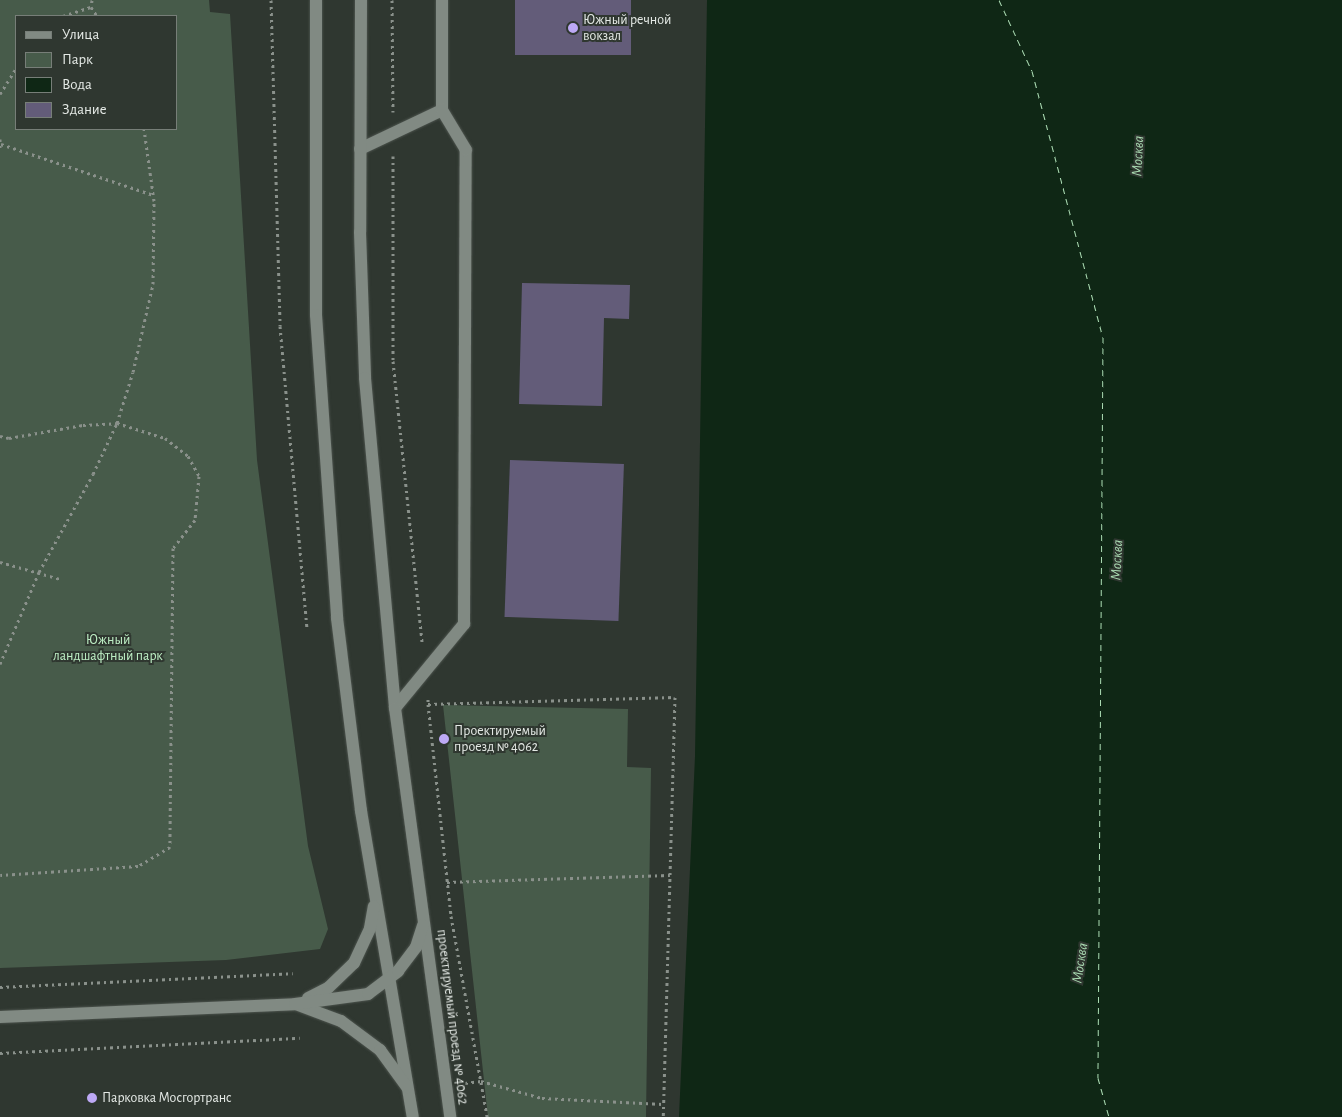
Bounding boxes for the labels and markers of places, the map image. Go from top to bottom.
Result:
place label: Южный речной вокзал [583,12,671,44]
marker: Южный речной вокзал [567,22,579,34]
place label: Проектируемый проезд № 4062 [454,723,546,756]
marker: Проектируемый проезд № 4062 [438,733,450,745]
place label: Парковка Мосгортранс [102,1090,232,1106]
marker: Парковка Мосгортранс [86,1092,98,1104]

